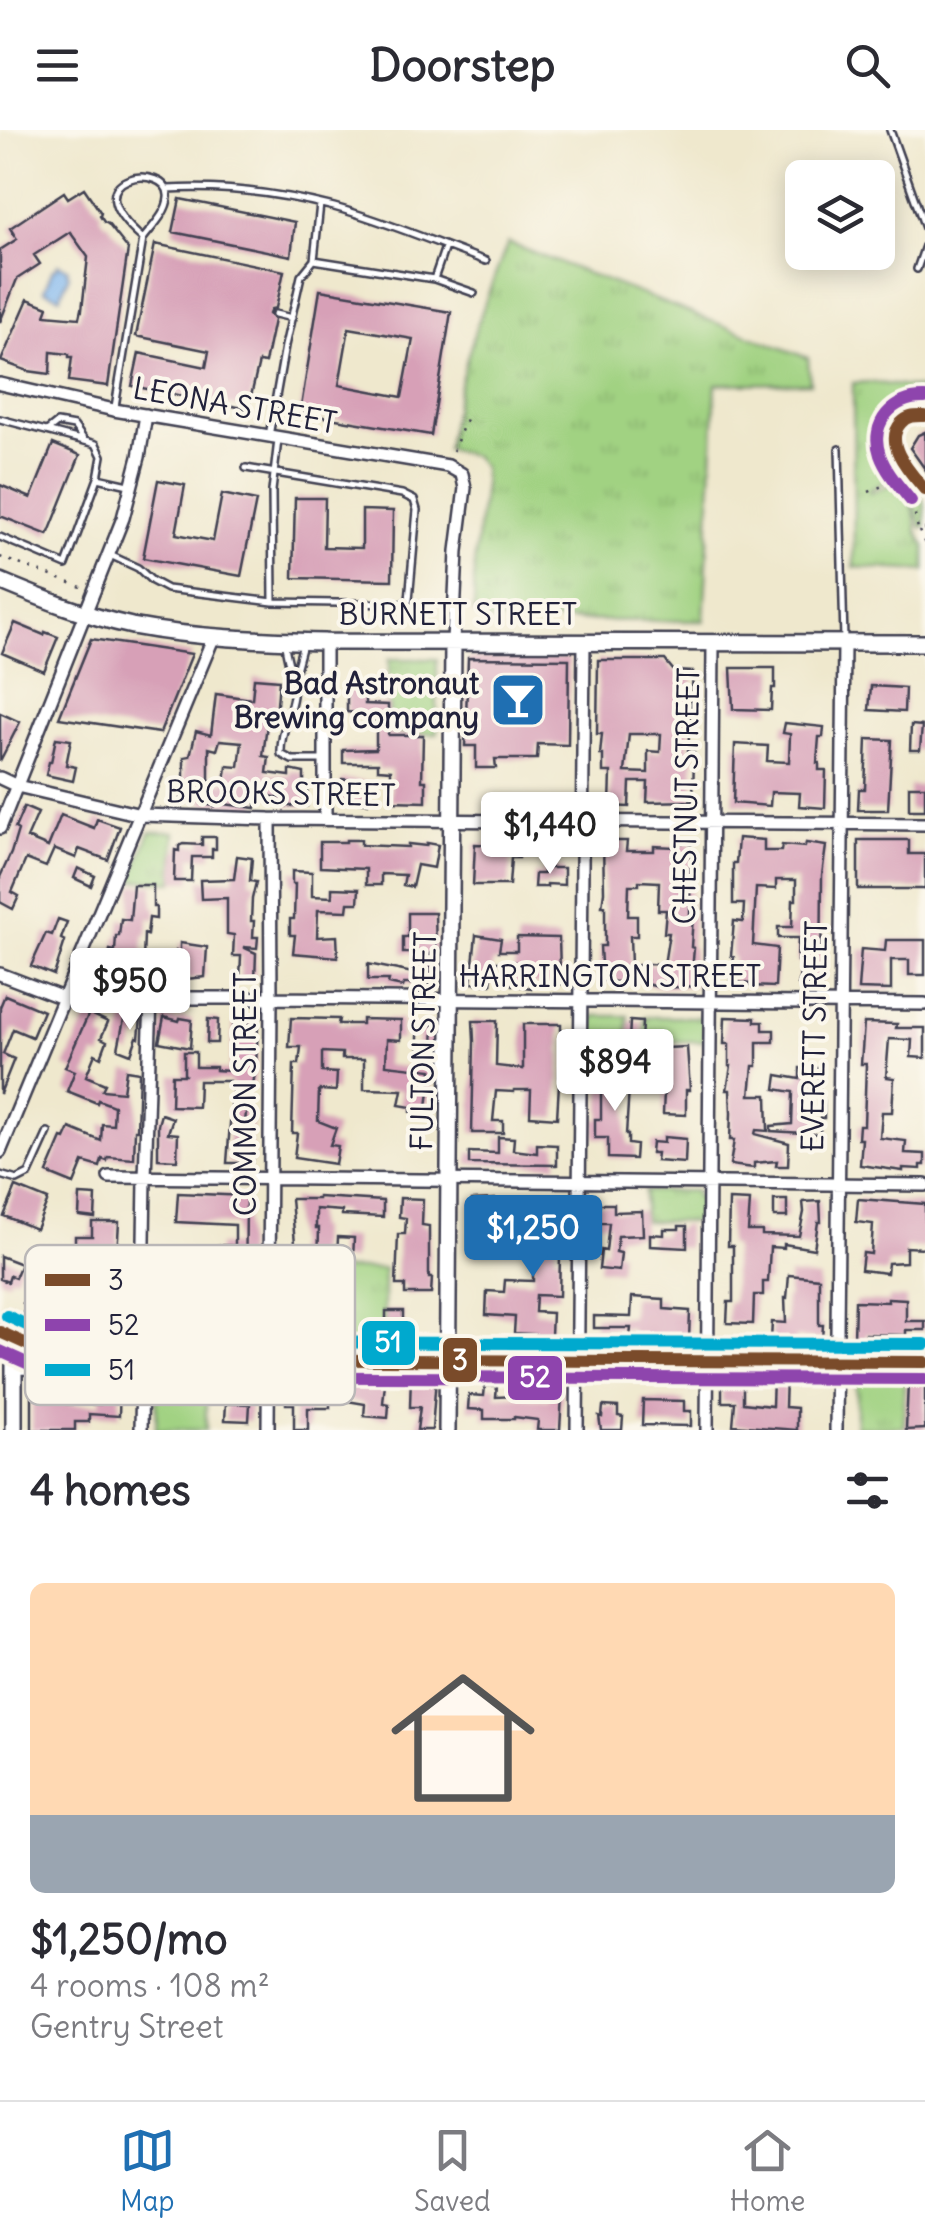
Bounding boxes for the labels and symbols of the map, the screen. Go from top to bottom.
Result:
street label: LEONA STREET [130,368,340,442]
street label: BURNETT STREET [339,595,577,633]
place label: Bad Astronaut Brewing company [234,664,479,736]
street label: CHESTNUT STREET [665,667,707,925]
bar icon: Bad Astronaut Brewing company [488,670,548,730]
street label: BROOKS STREET [166,772,396,814]
pin: $1,440 [469,792,631,877]
street label: EVERETT STREET [793,920,835,1152]
street label: FULTON STREET [402,931,444,1151]
pin: $950 [71,948,189,1033]
street label: HARRINGTON STREET [459,957,761,995]
street label: COMMON STREET [226,972,264,1216]
pin: $894 [556,1029,674,1114]
pin: $1,250 [452,1195,614,1280]
legend [25,1245,355,1405]
text: 3 [108,1262,124,1298]
text: 52 [108,1307,139,1343]
line badge: 51 [360,1319,417,1367]
text: 51 [374,1324,402,1360]
line badge: 3 [441,1336,479,1384]
text: 3 [452,1342,468,1378]
text: 51 [108,1352,135,1388]
line badge: 52 [506,1354,564,1402]
text: 52 [519,1359,551,1395]

